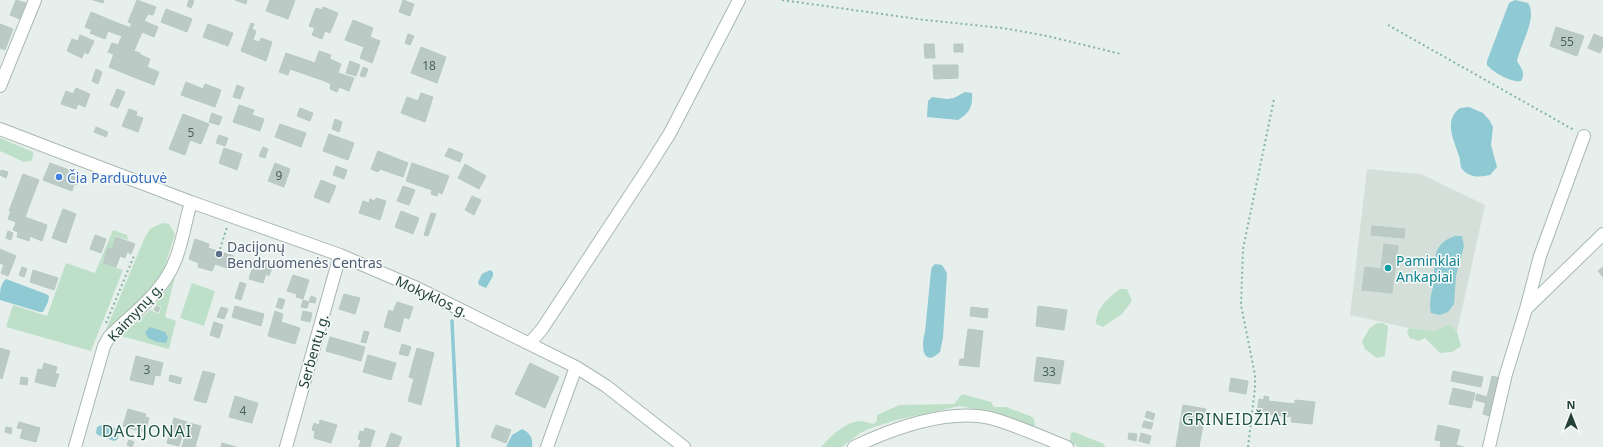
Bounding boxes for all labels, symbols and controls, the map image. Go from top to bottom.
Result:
house number: 55 [1560,33,1574,50]
house number: 18 [422,57,436,74]
house number: 5 [188,124,195,141]
house number: 9 [276,167,283,184]
place label: Čia Parduotuvė [67,168,167,187]
marker: Čia Parduotuvė [54,172,64,182]
place label: Dacijonų Bendruomenės Centras [227,237,383,272]
marker: Dacijonų Bendruomenės Centras [214,249,224,259]
place label: Paminklai Ankapiai [1396,251,1460,286]
marker: Paminklai Ankapiai [1383,263,1393,273]
street label: Mokyklos g. [393,271,471,321]
street label: Kaimynų g. [103,279,167,345]
street label: Serbentų g. [293,312,333,390]
house number: 3 [144,361,151,378]
house number: 33 [1042,363,1056,380]
north arrow [1551,395,1591,435]
text: N [1567,397,1575,412]
house number: 4 [240,402,247,419]
district label: GRINEIDŽIAI [1182,408,1288,430]
district label: DACIJONAI [102,420,192,442]

